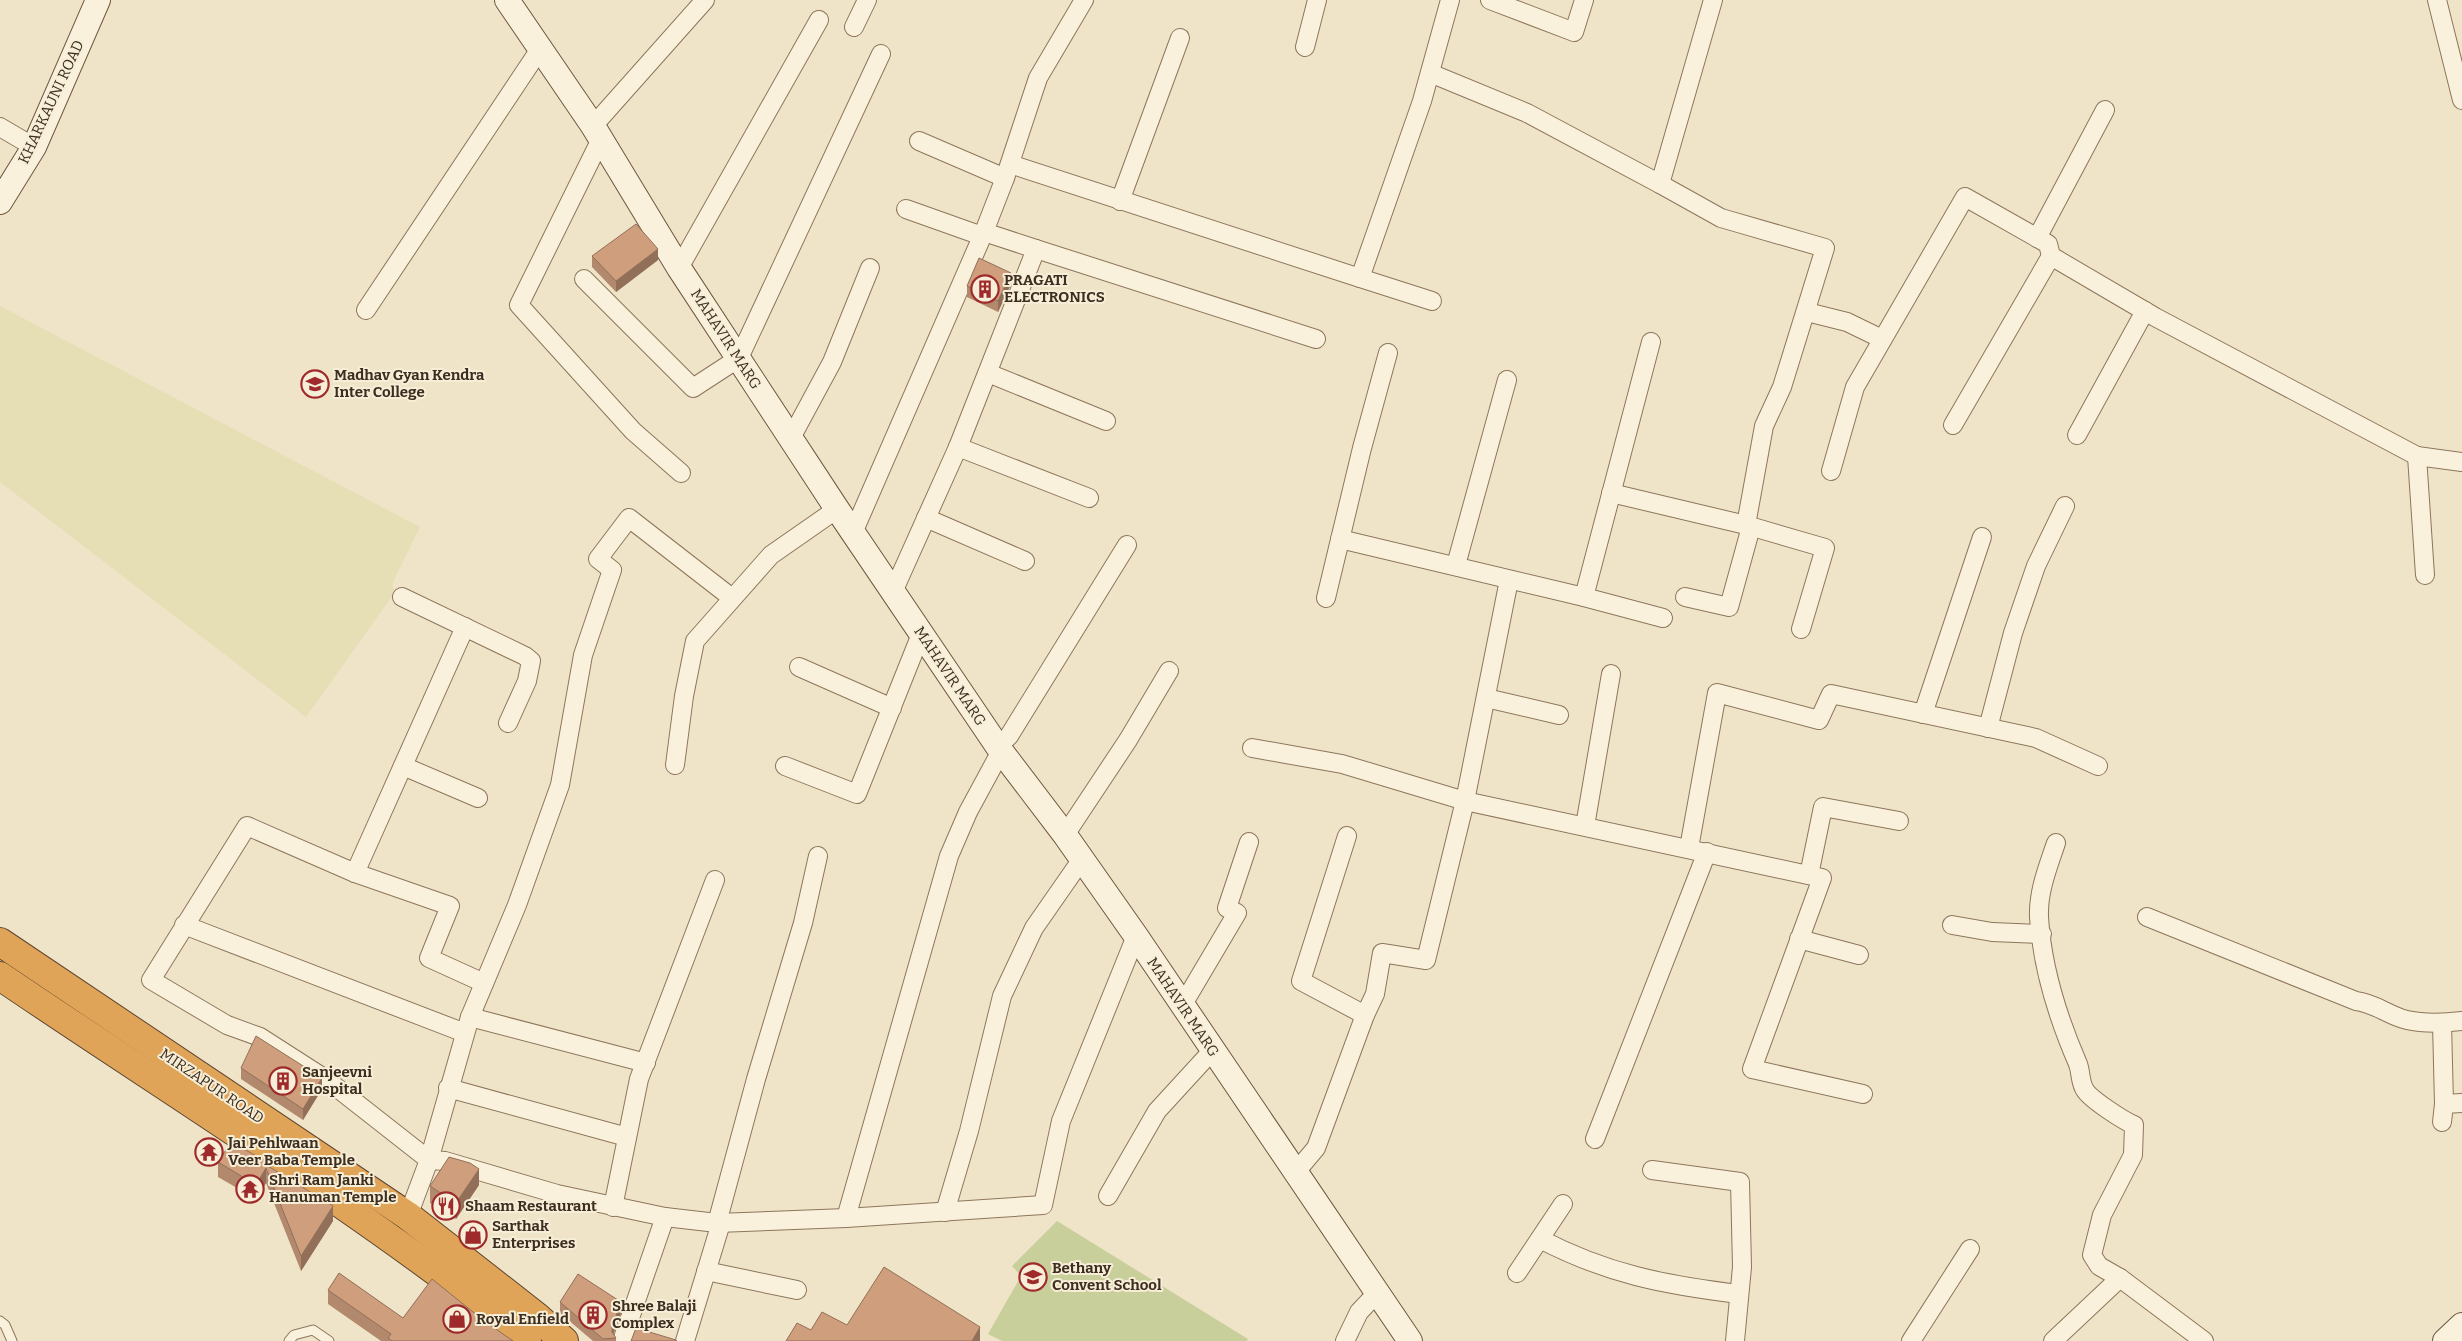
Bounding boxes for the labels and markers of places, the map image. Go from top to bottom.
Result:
place label: PRAGATI ELECTRONICS [1004,271,1105,306]
building icon: PRAGATI ELECTRONICS [970,274,1000,304]
place label: Madhav Gyan Kendra Inter College [334,366,485,401]
school or university icon: Madhav Gyan Kendra Inter College [300,369,330,399]
place label: Sanjeevni Hospital [302,1063,372,1098]
building icon: Sanjeevni Hospital [268,1066,298,1096]
place label: Jai Pehlwaan Veer Baba Temple [227,1134,355,1169]
temple icon: Jai Pehlwaan Veer Baba Temple [194,1137,224,1167]
place label: Shri Ram Janki Hanuman Temple [269,1171,396,1206]
temple icon: Shri Ram Janki Hanuman Temple [235,1174,265,1204]
restaurant icon: Shaam Restaurant [431,1191,461,1221]
place label: Shaam Restaurant [465,1197,597,1215]
place label: Sarthak Enterprises [492,1217,575,1252]
shop icon: Sarthak Enterprises [458,1220,488,1250]
place label: Bethany Convent School [1052,1259,1162,1294]
school or university icon: Bethany Convent School [1018,1262,1048,1292]
place label: Shree Balaji Complex [612,1297,697,1332]
building icon: Shree Balaji Complex [578,1300,608,1330]
shop icon: Royal Enfield [442,1304,472,1334]
place label: Royal Enfield [476,1310,569,1328]

